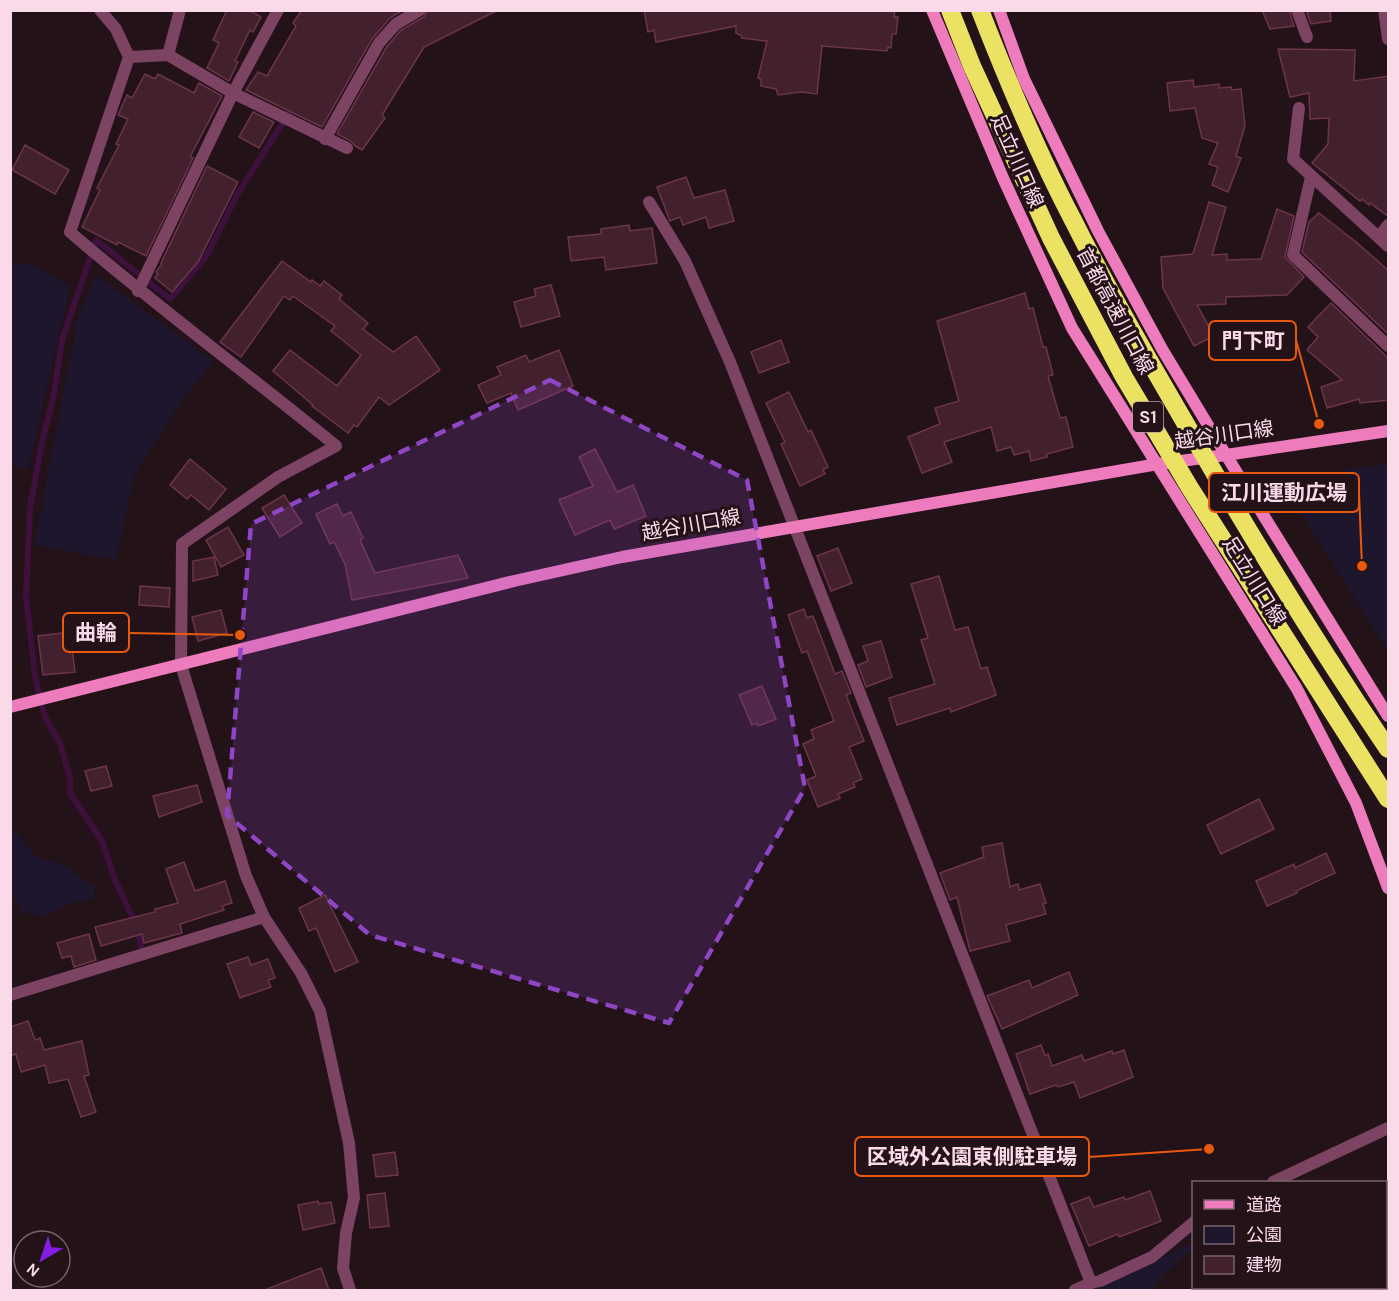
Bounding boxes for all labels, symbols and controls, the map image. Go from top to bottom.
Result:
street label: 足立川口線 [986,111,1048,211]
street label: 首都高速川口線 [1072,244,1158,378]
callout: 門下町 [1209,321,1296,360]
text: 門下町 [1222,329,1285,353]
road number: S1 [1133,402,1163,432]
street label: 越谷川口線 [1173,417,1275,453]
callout: 江川運動広場 [1209,473,1359,512]
text: 江川運動広場 [1221,481,1347,505]
street label: 越谷川口線 [640,505,742,545]
street label: 足立川口線 [1218,533,1290,629]
callout: 曲輪 [63,613,129,652]
text: 曲輪 [75,621,117,645]
callout: 区域外公園東側駐車場 [855,1137,1089,1176]
text: 区域外公園東側駐車場 [867,1145,1077,1169]
legend [1192,1181,1387,1289]
text: 道路 [1246,1194,1282,1216]
text: 公園 [1246,1224,1282,1246]
north arrow [12,1229,72,1289]
text: 建物 [1246,1254,1282,1276]
text: N [22,1259,43,1281]

